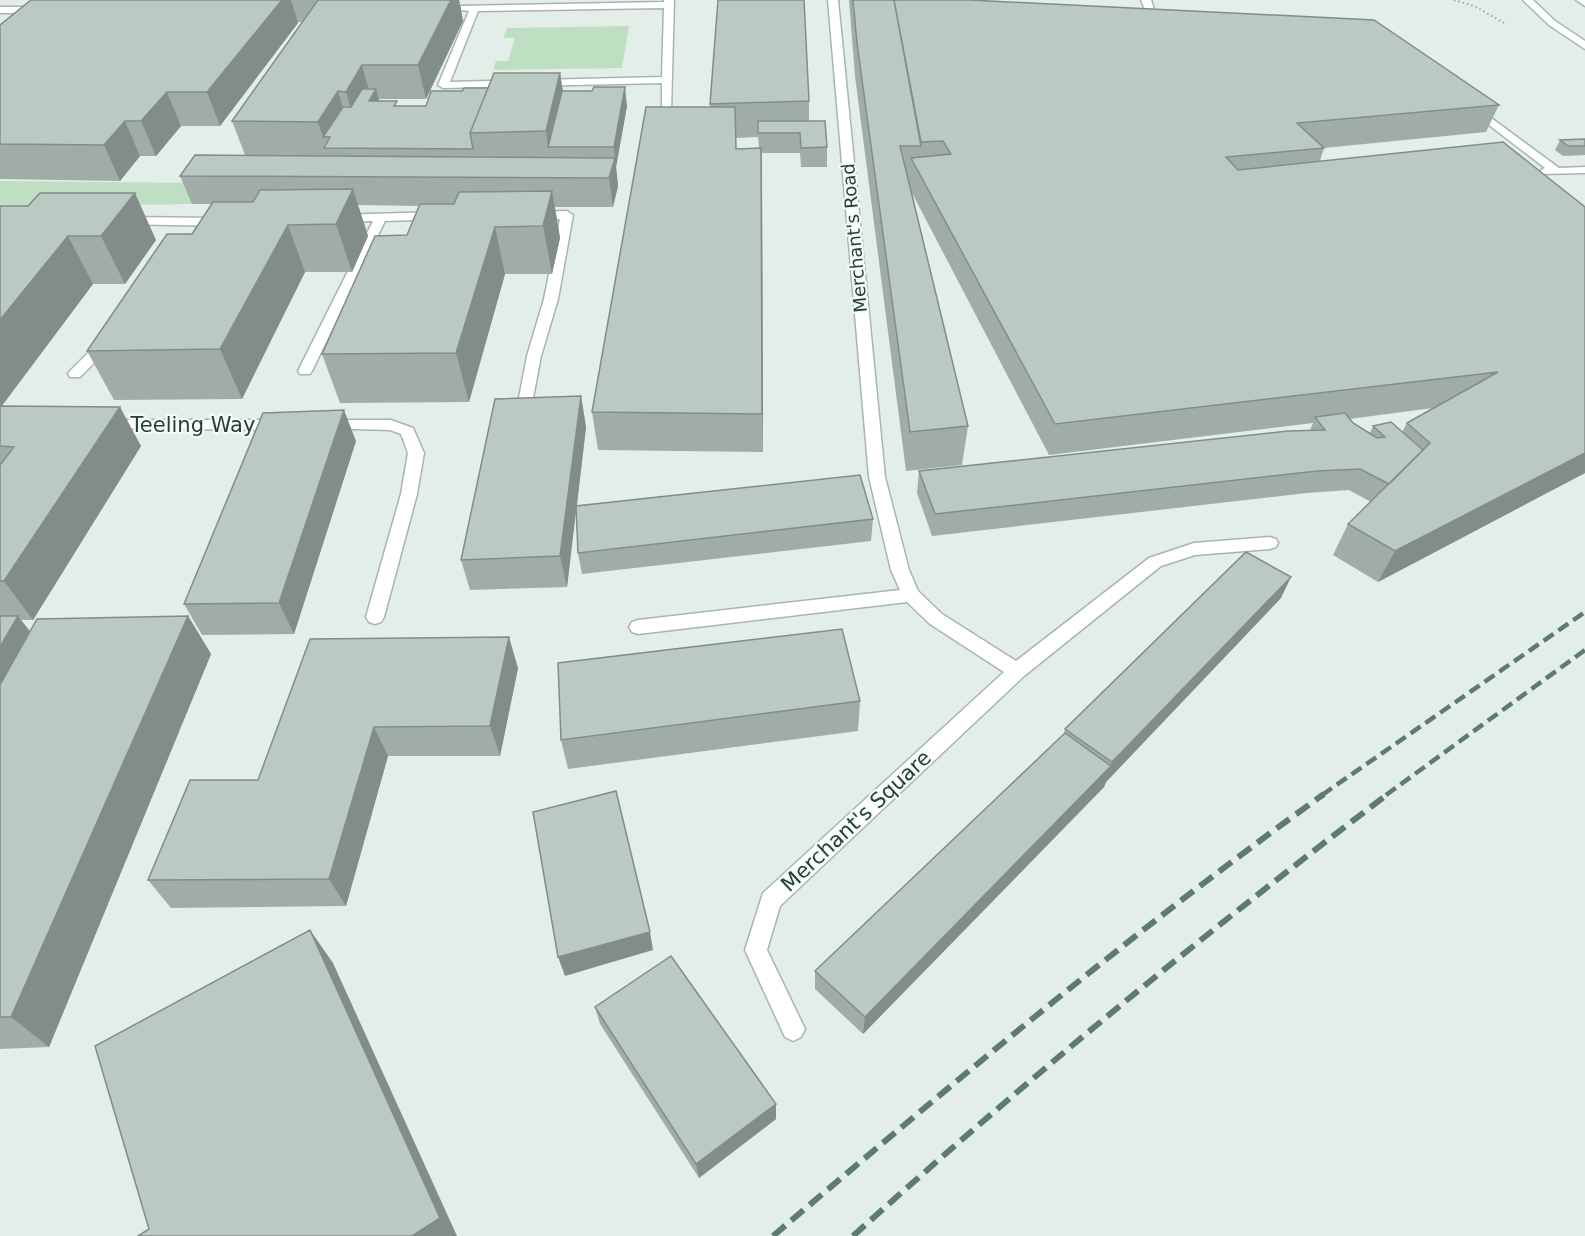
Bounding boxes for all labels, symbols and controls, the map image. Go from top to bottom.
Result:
street label: Merchant's Road [837,163,871,313]
street label: Teeling Way [130,413,255,437]
street label: Merchant's Square [776,745,936,897]

